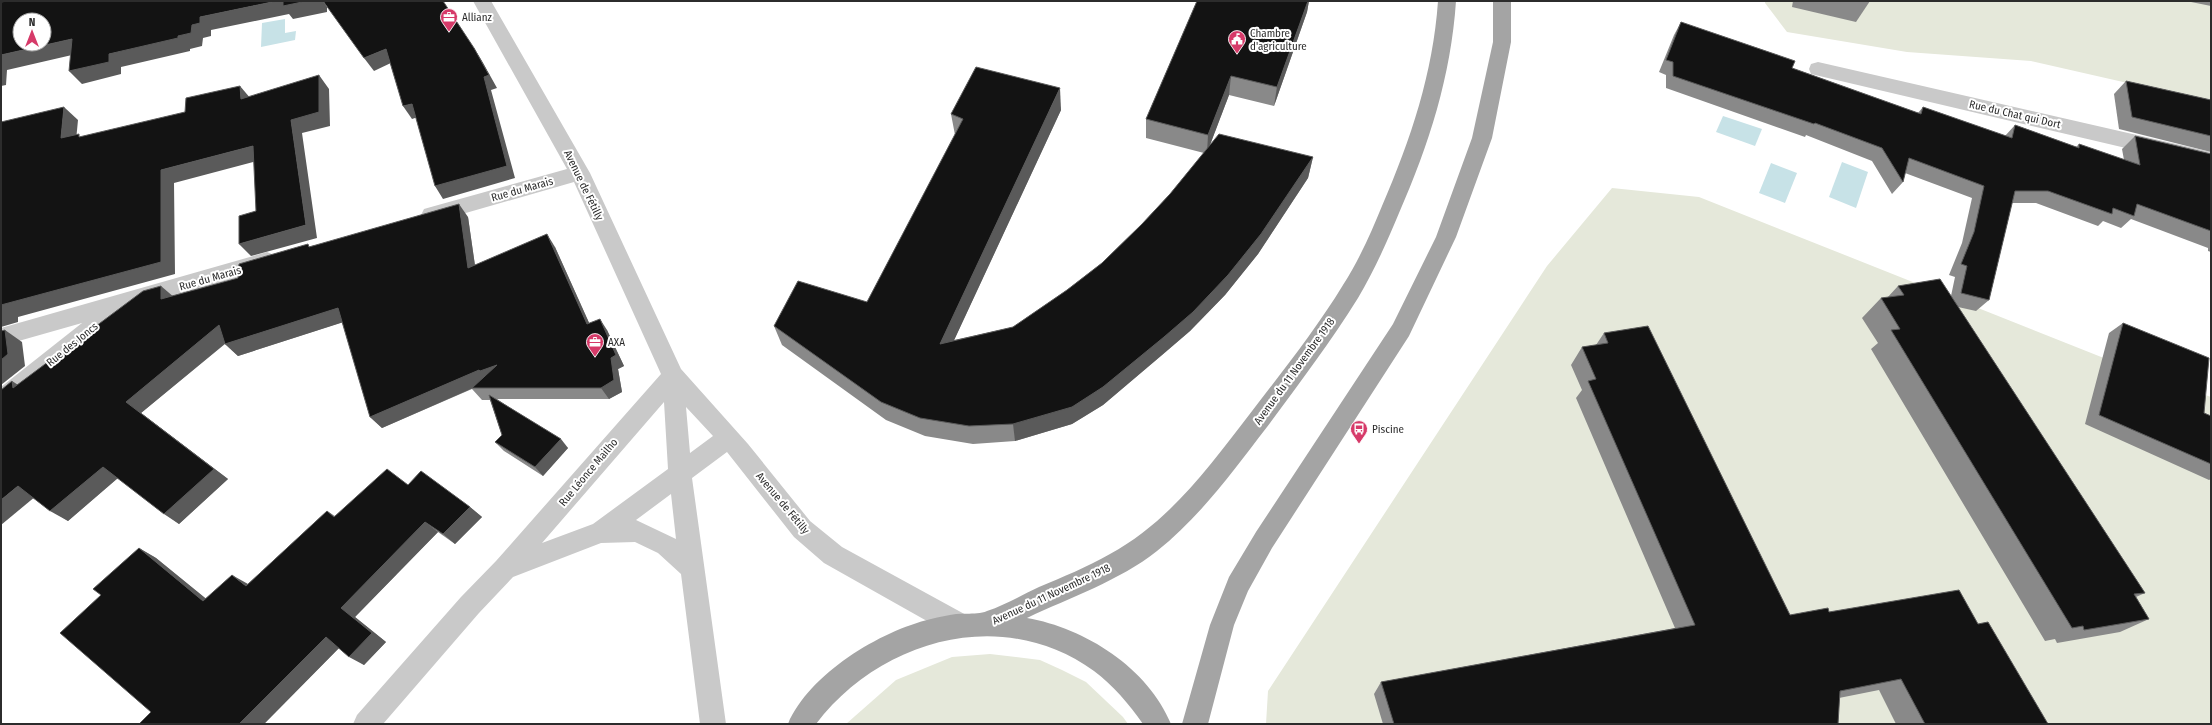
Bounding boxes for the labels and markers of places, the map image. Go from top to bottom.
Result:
office icon: Allianz [439,7,459,32]
place label: Allianz [462,11,493,24]
place label: Chambre d'agriculture [1250,27,1307,53]
public building icon: Chambre d'agriculture [1227,29,1247,54]
office icon: AXA [585,332,605,357]
place label: AXA [608,336,625,349]
bus stop icon: Piscine [1349,419,1369,444]
place label: Piscine [1372,423,1404,436]

